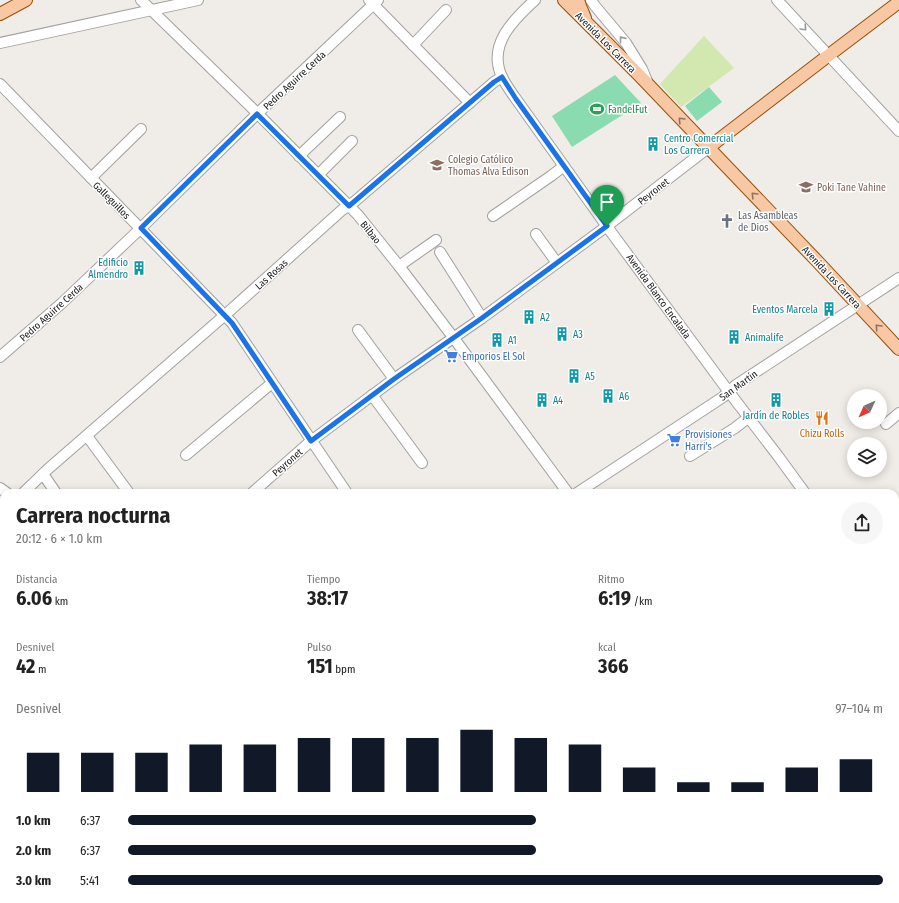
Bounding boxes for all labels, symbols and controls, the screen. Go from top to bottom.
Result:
street label: Avenida Los Carrera [573,10,638,76]
one-way arrow [799,23,807,31]
one-way arrow [620,36,627,43]
street label: Pedro Aguirre Cerda [261,49,328,113]
sports icon: FandelFut [589,101,605,117]
place label: FandelFut [608,104,648,116]
one-way arrow [679,117,686,124]
place label: Centro Comercial Los Carrera [664,133,734,157]
building icon: Centro Comercial Los Carrera [645,136,661,152]
place label: Colegio Católico Thomas Alva Edison [448,154,529,178]
school or university icon: Colegio Católico Thomas Alva Edison [429,157,445,173]
street label: Peyronet [636,175,672,208]
school or university icon: Poki Tane Vahine [798,179,814,195]
street label: Galleguillos [90,180,132,222]
place label: Poki Tane Vahine [817,182,886,194]
pin [590,185,624,226]
icon: arrive [596,191,618,213]
one-way arrow [751,192,759,200]
place label: Las Asambleas de Dios [738,210,798,234]
church icon: Las Asambleas de Dios [719,213,735,229]
street label: Bilbao [357,219,383,247]
street label: Avenida Los Carrera [799,244,863,311]
street label: Avenida Blanco Encalada [623,252,693,341]
place label: Edificio Almendro [88,257,128,281]
street label: Las Rosas [253,257,290,292]
building icon: Edificio Almendro [131,260,147,276]
street label: Pedro Aguirre Cerda [18,281,86,344]
building icon: Eventos Marcela [821,301,837,317]
place label: Eventos Marcela [752,304,818,316]
building icon: A2 [521,309,537,325]
place label: A2 [540,312,550,324]
one-way arrow [876,324,883,332]
building icon: A3 [554,326,570,342]
place label: A3 [573,329,583,341]
building icon: Animalife [726,329,742,345]
building icon: A1 [489,332,505,348]
place label: Animalife [745,332,784,344]
place label: A1 [508,335,517,347]
supermarket icon: Emporios El Sol [443,348,459,364]
place label: Emporios El Sol [462,351,526,363]
street label: San Martín [717,367,760,404]
building icon: A5 [566,368,582,384]
place label: A5 [585,371,595,383]
building icon: A6 [600,388,616,404]
north arrow [847,389,887,429]
map controls [847,389,887,477]
place label: A6 [619,391,629,403]
building icon: A4 [534,392,550,408]
building icon: Jardín de Robles [768,392,784,408]
place label: A4 [553,395,563,407]
place label: Jardín de Robles [743,409,809,422]
restaurant icon: Chizu Rolls [814,410,830,426]
place label: Chizu Rolls [800,428,844,440]
place label: Provisiones Harri's [685,429,732,453]
supermarket icon: Provisiones Harri's [666,432,682,448]
button: layers [847,437,887,477]
street label: Peyronet [270,446,306,479]
text: Carrera nocturna [16,502,170,529]
button: share [841,502,883,544]
text: 20:12 · 6 × 1.0 km [16,531,102,546]
text: Distancia [16,573,57,586]
text: Tiempo [307,573,340,586]
text: Ritmo [598,573,625,586]
text: 6.06 [16,586,52,610]
text: 38:17 [307,586,348,610]
text: 6:19 [598,586,631,610]
text: km [52,595,68,608]
text: /km [631,595,653,608]
text: Desnivel [16,641,54,654]
text: Pulso [307,641,332,654]
text: kcal [598,641,616,654]
text: 42 [16,654,35,678]
text: 151 [307,654,333,678]
text: 366 [598,654,628,678]
text: m [35,663,46,676]
text: bpm [333,663,355,676]
text: Desnivel [16,701,61,716]
text: 97–104 m [835,701,883,716]
text: 1.0 km [16,813,51,828]
text: 6:37 [80,813,100,828]
text: 2.0 km [16,843,51,858]
text: 6:37 [80,843,100,858]
text: 3.0 km [16,873,51,888]
text: 5:41 [80,873,99,888]

